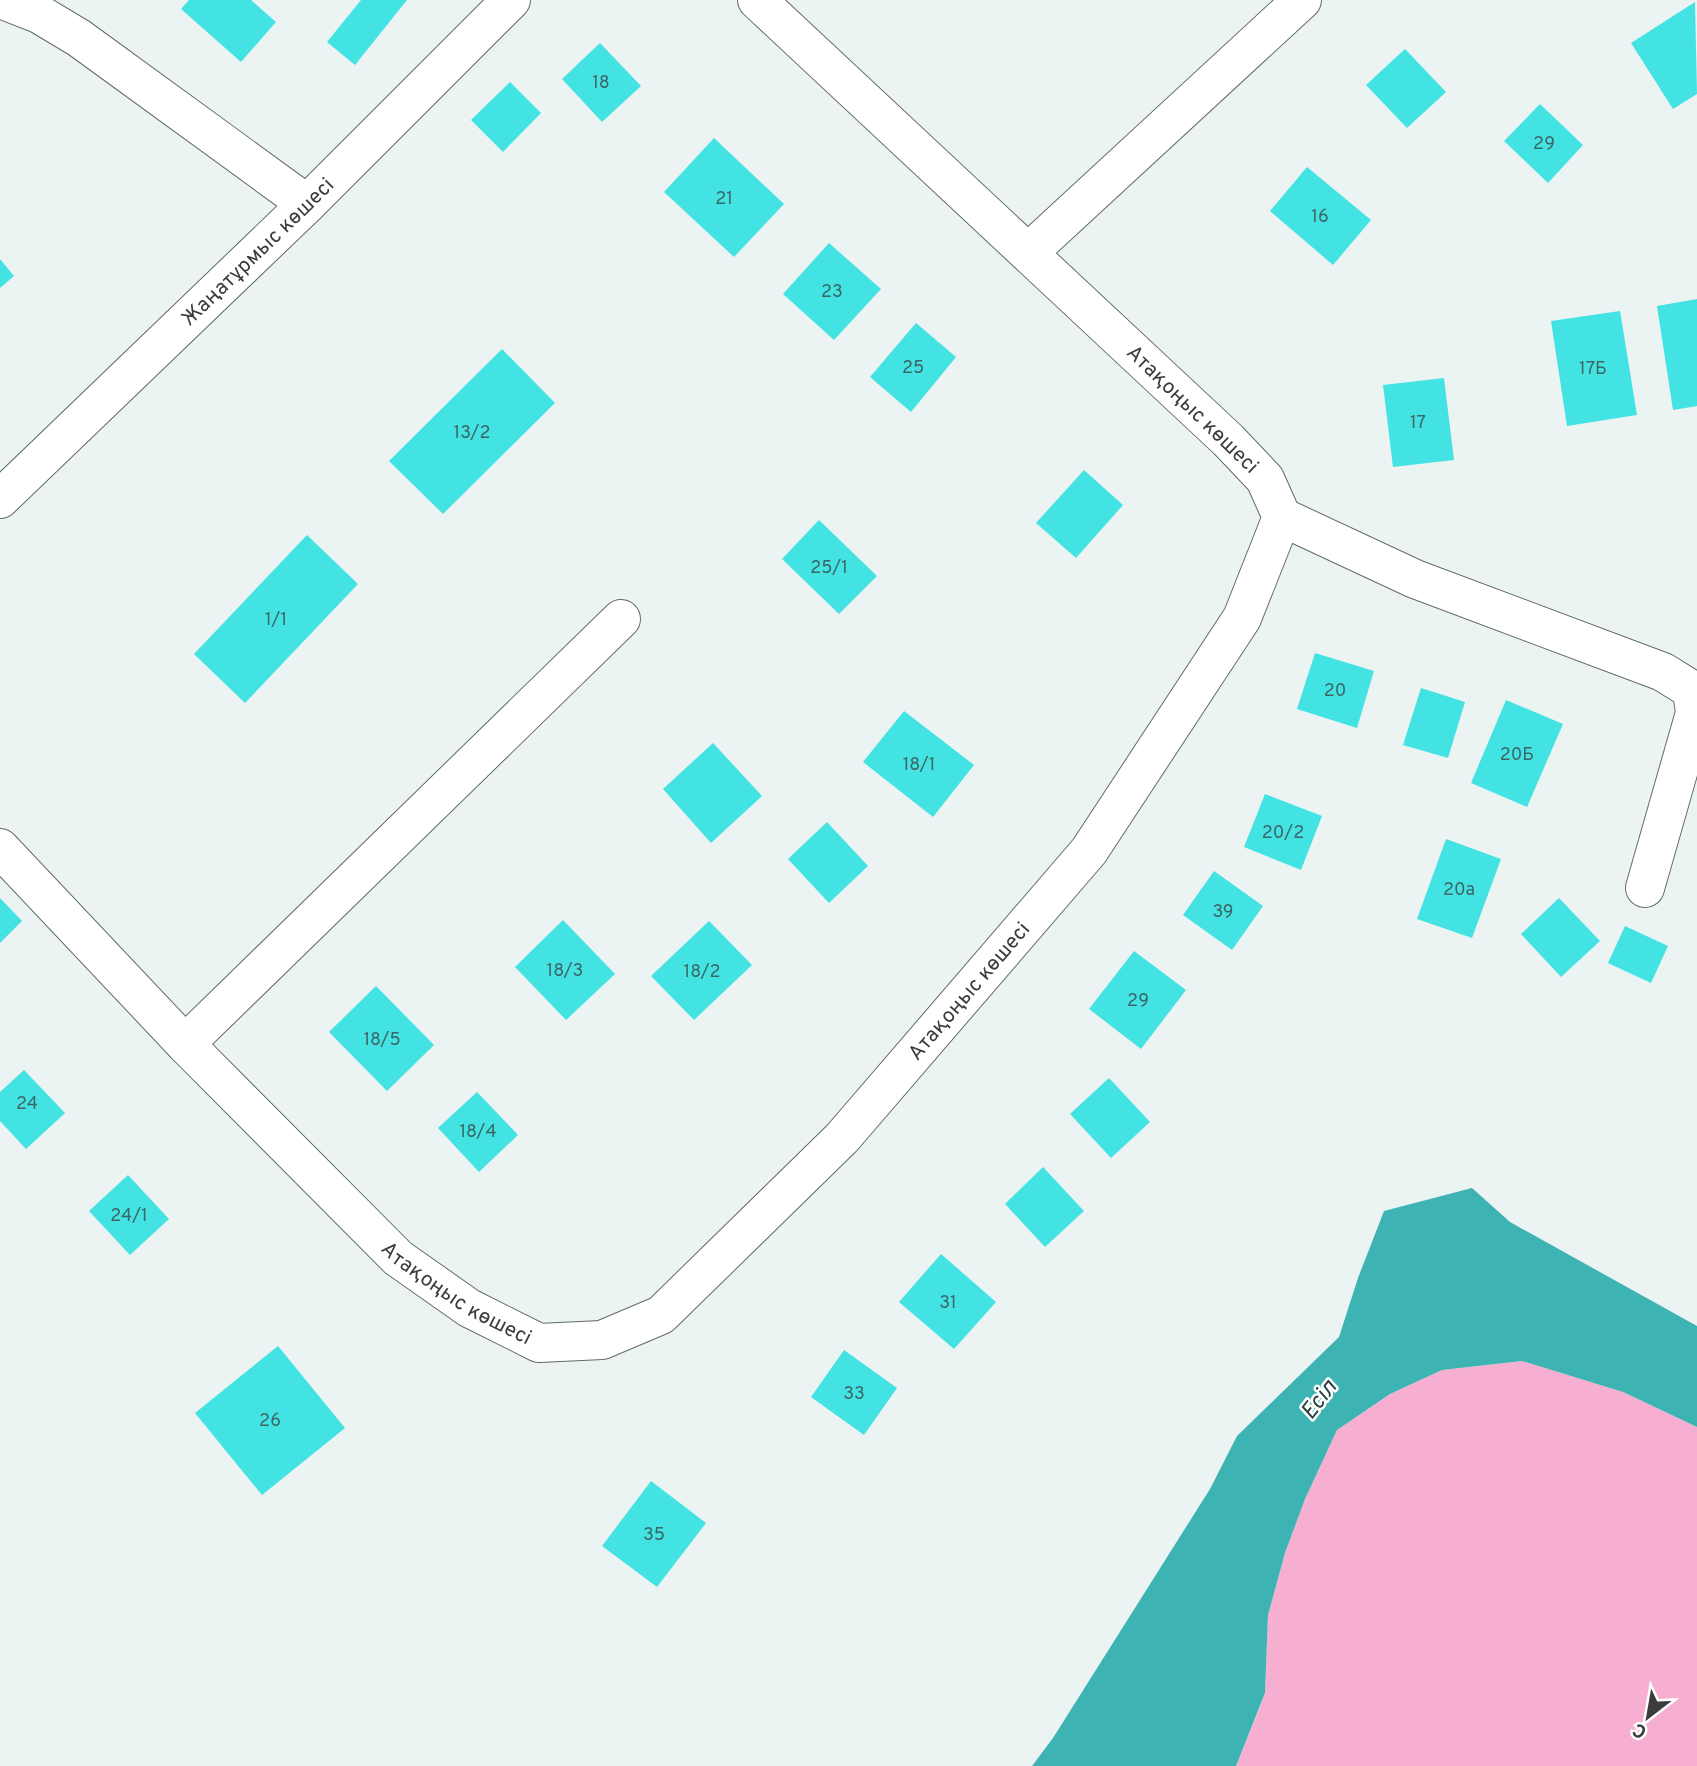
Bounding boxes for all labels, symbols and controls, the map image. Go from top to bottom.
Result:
house number: 18 [592,72,610,95]
house number: 29 [1533,133,1555,156]
street label: Жаңатұрмыс көшесі [176,173,341,333]
house number: 21 [715,188,733,211]
house number: 16 [1311,206,1329,229]
house number: 23 [821,281,843,304]
street label: Атақоңыс көшесі [1120,340,1264,480]
house number: 25 [902,357,924,380]
house number: 17Б [1579,358,1607,381]
house number: 17 [1410,412,1426,435]
house number: 13/2 [454,422,490,445]
house number: 25/1 [810,557,848,580]
house number: 1/1 [265,609,287,632]
house number: 20 [1324,680,1346,703]
house number: 20Б [1500,744,1534,767]
house number: 18/1 [903,754,935,777]
house number: 20/2 [1262,822,1304,845]
house number: 20а [1443,879,1475,902]
house number: 39 [1212,901,1234,924]
street label: Атақоңыс көшесі [903,917,1037,1067]
house number: 18/3 [547,960,583,983]
house number: 18/2 [683,961,721,984]
house number: 29 [1127,990,1149,1013]
house number: 18/5 [363,1029,401,1052]
house number: 24 [16,1093,38,1116]
house number: 18/4 [459,1121,497,1144]
house number: 24/1 [110,1205,148,1228]
street label: Атақоңыс көшесі [374,1236,536,1352]
house number: 31 [939,1292,957,1315]
water label: Есіл [1295,1374,1345,1426]
house number: 33 [843,1383,865,1406]
house number: 26 [259,1410,281,1433]
house number: 35 [643,1524,665,1547]
north arrow [1613,1682,1683,1752]
text: С [1629,1716,1652,1743]

